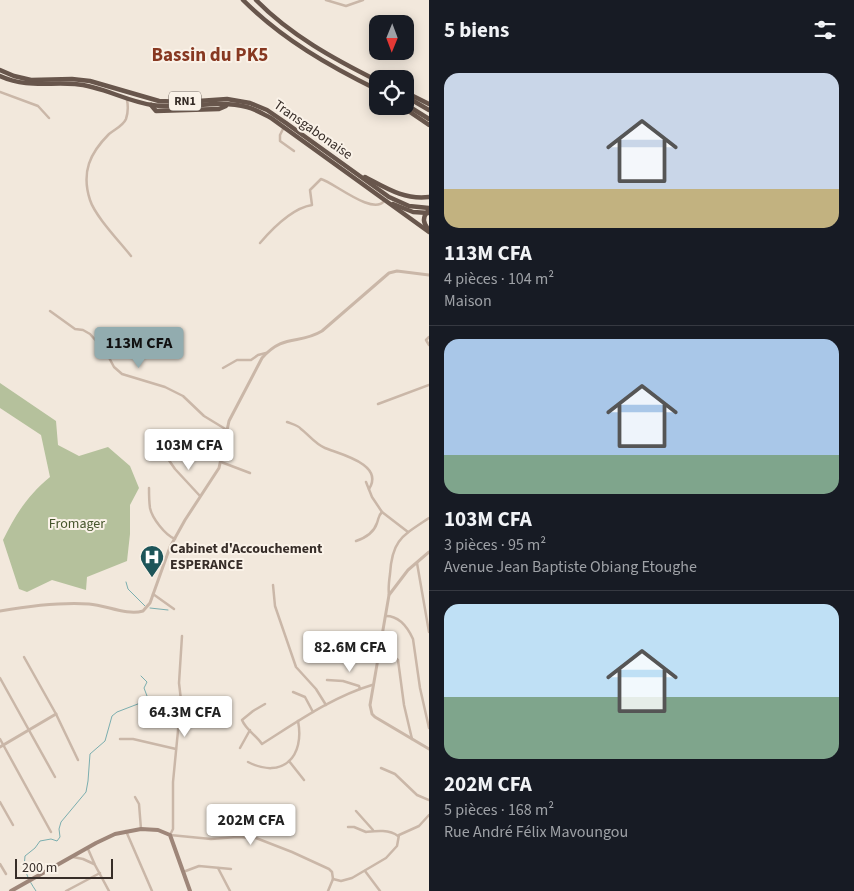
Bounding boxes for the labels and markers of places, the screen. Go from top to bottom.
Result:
pin: 113M CFA [87,326,191,369]
pin: 103M CFA [137,428,241,471]
place label: Cabinet d'Accouchement ESPERANCE [170,539,323,575]
hospital icon: Cabinet d'Accouchement ESPERANCE [139,544,165,578]
pin: 82.6M CFA [293,630,407,673]
pin: 64.3M CFA [128,696,242,738]
pin: 202M CFA [199,804,303,846]

